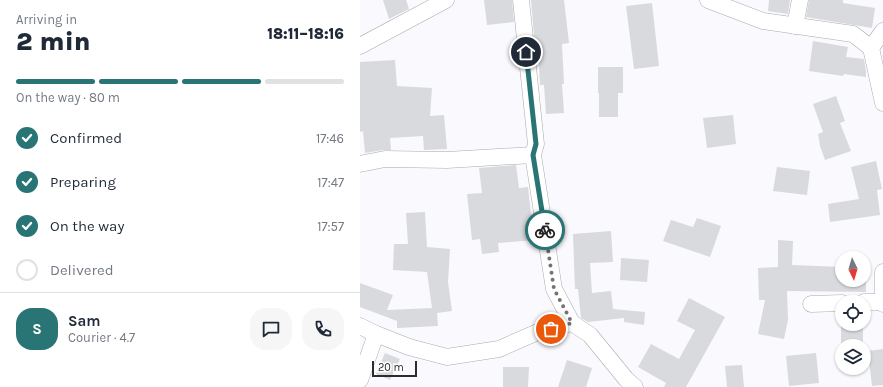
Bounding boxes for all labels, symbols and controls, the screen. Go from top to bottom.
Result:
text: Arriving in [16,12,77,27]
text: 18:11–18:16 [267,25,344,43]
text: 2 min [16,26,91,57]
pin [509,35,543,69]
icon: home [515,41,537,63]
text: On the way · 80 m [16,90,120,105]
icon: check [16,127,38,149]
text: Confirmed [50,129,122,147]
text: 17:46 [316,131,344,146]
icon: check [16,171,38,193]
text: Preparing [50,173,116,191]
text: 17:47 [317,175,344,190]
courier [525,210,565,250]
icon: check [16,215,38,237]
text: On the way [50,217,124,235]
text: 17:57 [317,219,344,234]
icon: bike [534,219,556,241]
north arrow [835,251,871,287]
map controls [835,251,871,375]
text: Delivered [50,261,114,279]
button: locate [835,295,871,331]
button: chat [250,308,292,350]
button: phone [302,308,344,350]
text: Sam [68,312,101,330]
pin [534,312,568,346]
icon: bag [540,318,562,340]
text: S [32,320,42,338]
text: Courier · 4.7 [68,330,135,345]
button: layers [835,339,871,375]
scale bar [372,359,417,378]
text: 20 m [378,361,404,374]

